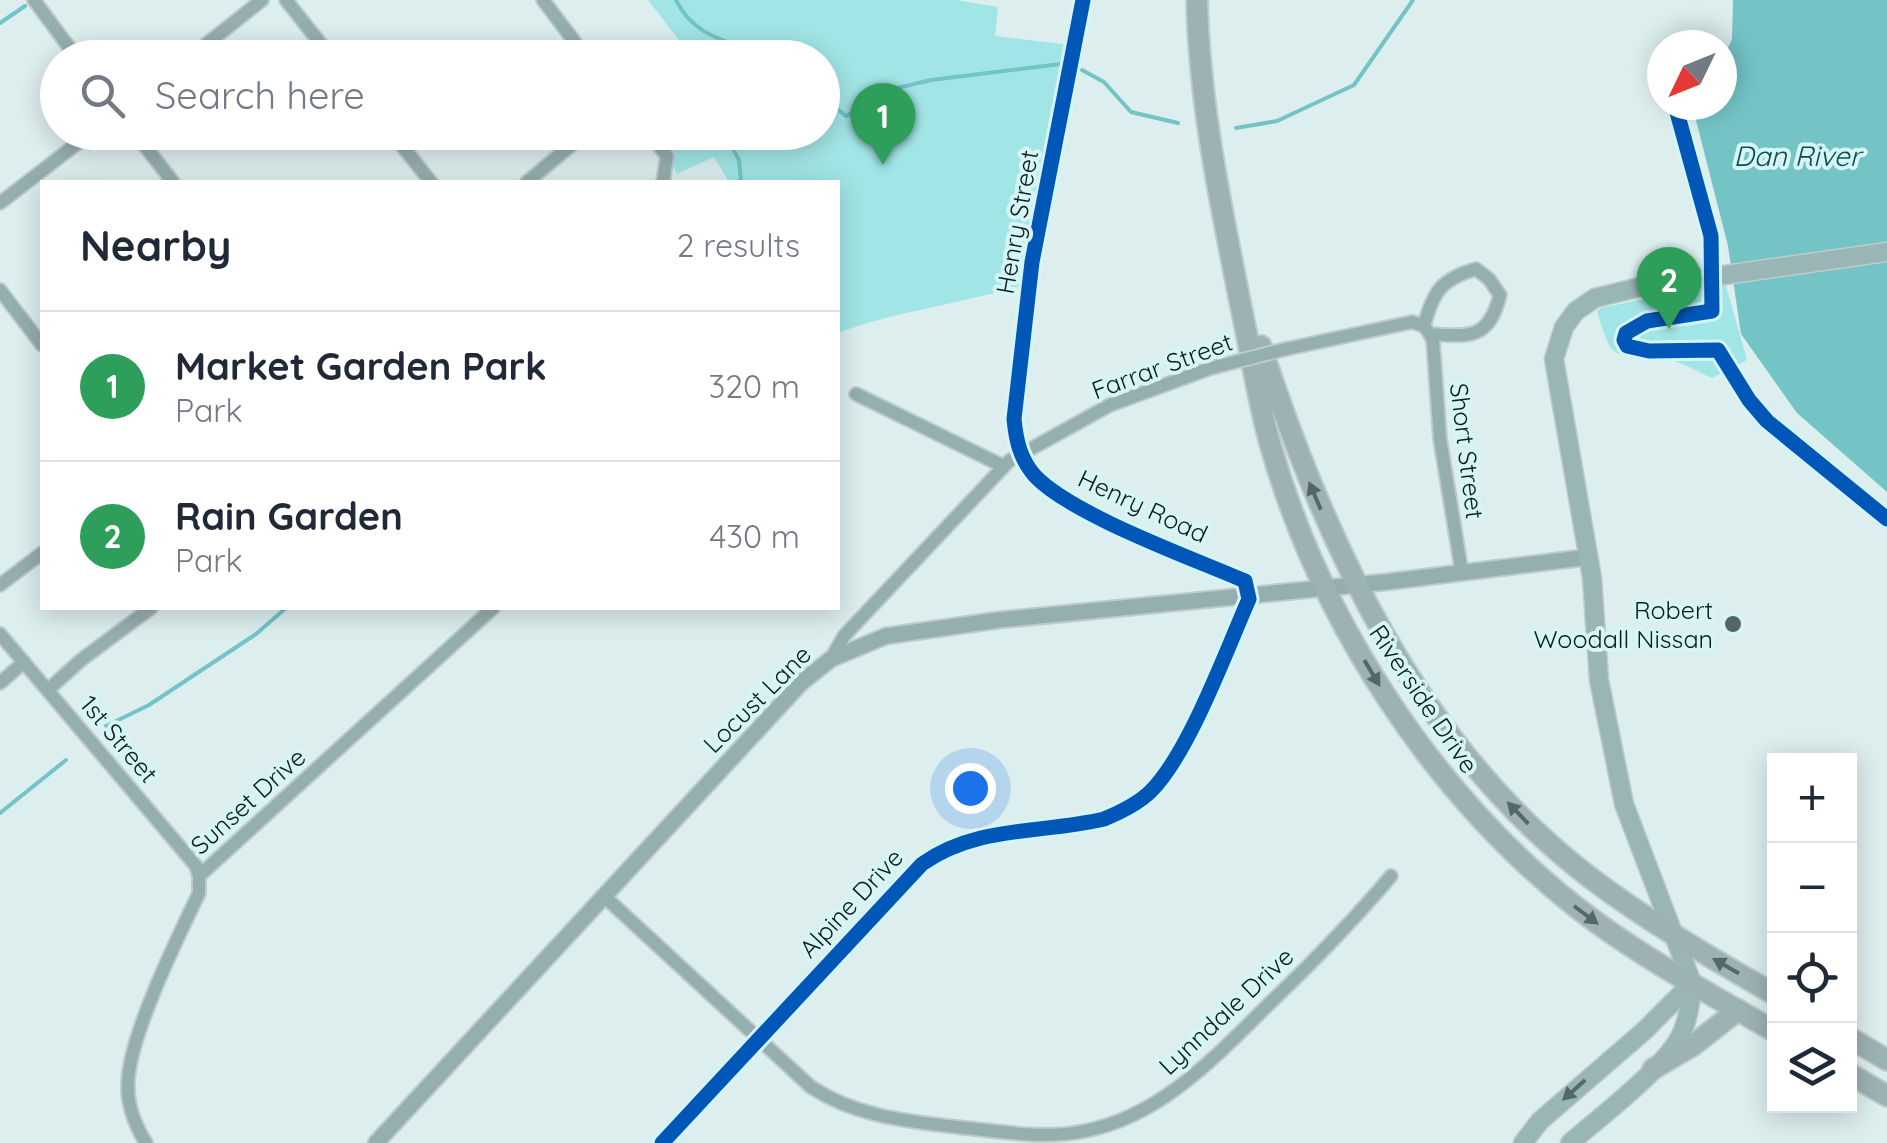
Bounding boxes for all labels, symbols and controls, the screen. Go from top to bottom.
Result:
north arrow [1647,30,1737,120]
search box [40,40,840,150]
icon: search [75,68,130,123]
text: Search here [155,71,365,119]
pin: 1 [850,82,916,165]
water label: Dan River [1734,138,1864,173]
street label: Henry Street [989,148,1044,296]
text: Nearby [80,219,231,272]
text: 2 results [677,225,800,265]
pin: 2 [1636,246,1702,329]
street label: Farrar Street [1087,326,1237,405]
text: Market Garden Park [175,342,547,390]
text: 1 [106,366,119,406]
text: 320 m [709,366,800,406]
street label: Short Street [1444,381,1491,521]
text: Park [175,390,243,430]
street label: Henry Road [1074,462,1213,549]
one-way arrow [1307,481,1323,511]
text: Rain Garden [175,492,403,540]
text: 2 [103,516,122,556]
text: 430 m [709,516,800,556]
text: Park [175,540,243,580]
place label: Robert Woodall Nissan [1534,594,1713,654]
marker: Robert Woodall Nissan [1722,613,1744,635]
street label: Riverside Drive [1363,619,1485,779]
street label: Locust Lane [696,638,817,759]
one-way arrow [1363,659,1380,687]
street label: 1st Street [74,689,165,789]
street label: Sunset Drive [184,741,312,860]
map controls [1767,753,1857,1113]
button: + [1767,753,1857,843]
your location [945,763,996,814]
one-way arrow [1507,801,1530,825]
street label: Alpine Drive [792,842,909,964]
button: − [1767,843,1857,933]
one-way arrow [1573,904,1599,924]
button: locate [1767,933,1857,1023]
street label: Lynndale Drive [1152,940,1299,1081]
one-way arrow [1711,958,1740,975]
button: layers [1767,1023,1857,1113]
one-way arrow [1562,1079,1587,1101]

